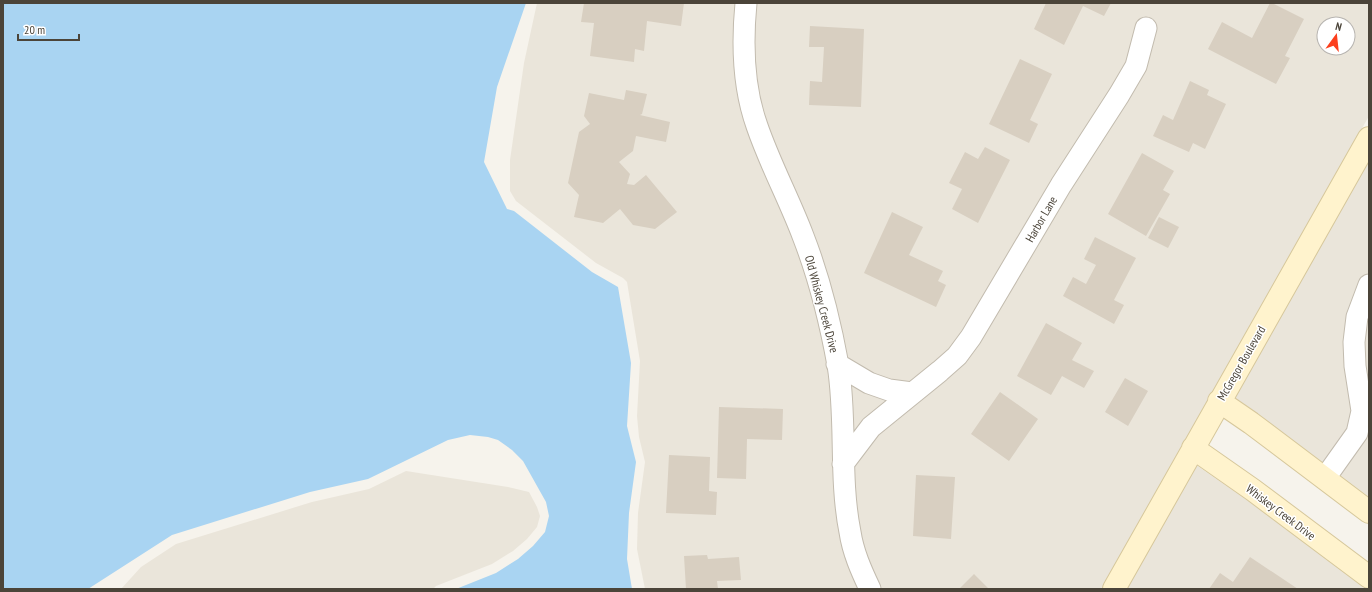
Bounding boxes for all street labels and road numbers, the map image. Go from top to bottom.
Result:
street label: Harbor Lane [1022,193,1060,245]
street label: Old Whiskey Creek Drive [802,254,842,354]
street label: McGregor Boulevard [1214,323,1268,403]
street label: Whiskey Creek Drive [1243,481,1319,543]

